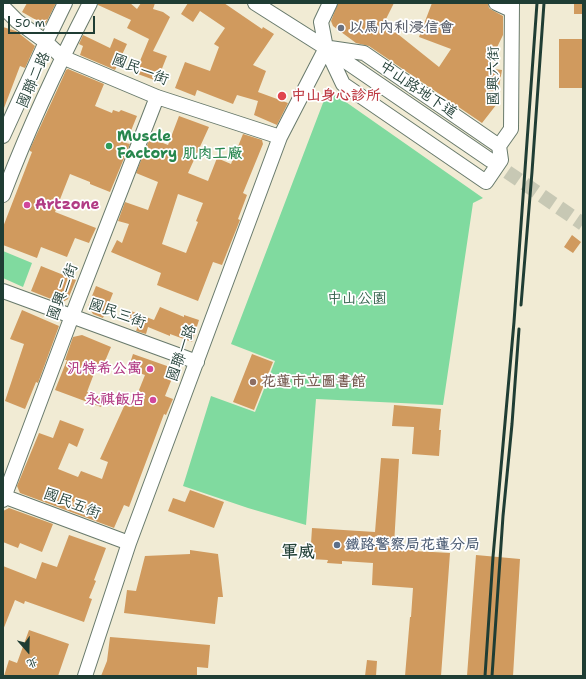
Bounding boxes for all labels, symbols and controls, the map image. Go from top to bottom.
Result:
scale bar [10,8,97,34]
text: 50 m [15,15,45,31]
place label: 以馬內利浸信會 [349,19,454,37]
marker: 以馬內利浸信會 [336,23,346,33]
street label: 國興六街 [485,46,503,106]
street label: 國聯二路 [14,49,54,111]
street label: 國民一街 [109,50,171,90]
street label: 中山路地下道 [376,57,460,123]
place label: 中山身心診所 [291,87,381,105]
marker: 中山身心診所 [276,90,288,102]
place label: Muscle Factory 肌肉工廠 [117,128,242,163]
marker: Muscle Factory 肌肉工廠 [104,141,114,151]
place label: Artzone [35,196,99,214]
marker: Artzone [22,200,32,210]
street label: 國興二街 [44,261,82,323]
park label: 中山公園 [327,290,387,308]
street label: 國民三街 [86,295,148,333]
street label: 國聯一路 [163,322,201,384]
place label: 汎特希公寓 [67,360,142,378]
marker: 汎特希公寓 [145,364,155,374]
place label: 花蓮市立圖書館 [261,373,366,391]
marker: 花蓮市立圖書館 [248,377,258,387]
place label: 永祺飯店 [85,391,145,409]
marker: 永祺飯店 [148,395,158,405]
street label: 國民五街 [41,485,103,523]
place label: 鐵路警察局花蓮分局 [345,536,480,554]
marker: 鐵路警察局花蓮分局 [332,540,342,550]
district label: 軍威 [281,543,315,563]
north arrow [8,631,48,671]
text: 北 [25,654,40,672]

